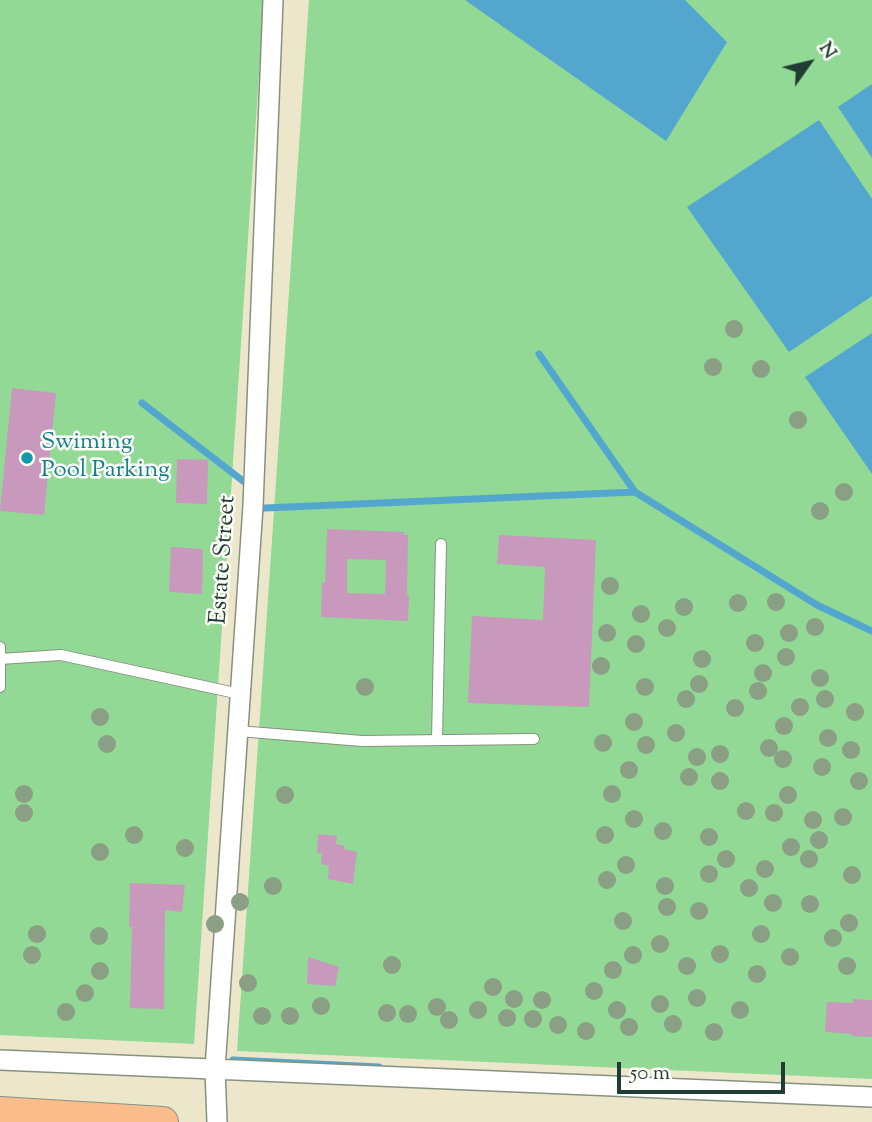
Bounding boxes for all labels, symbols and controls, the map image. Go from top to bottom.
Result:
north arrow [774,28,844,98]
text: N [811,37,842,65]
place label: Swiming Pool Parking [41,430,170,486]
marker: Swiming Pool Parking [19,450,35,466]
street label: Estate Street [206,494,244,626]
scale bar [620,1048,788,1092]
text: 50 m [630,1059,670,1089]

